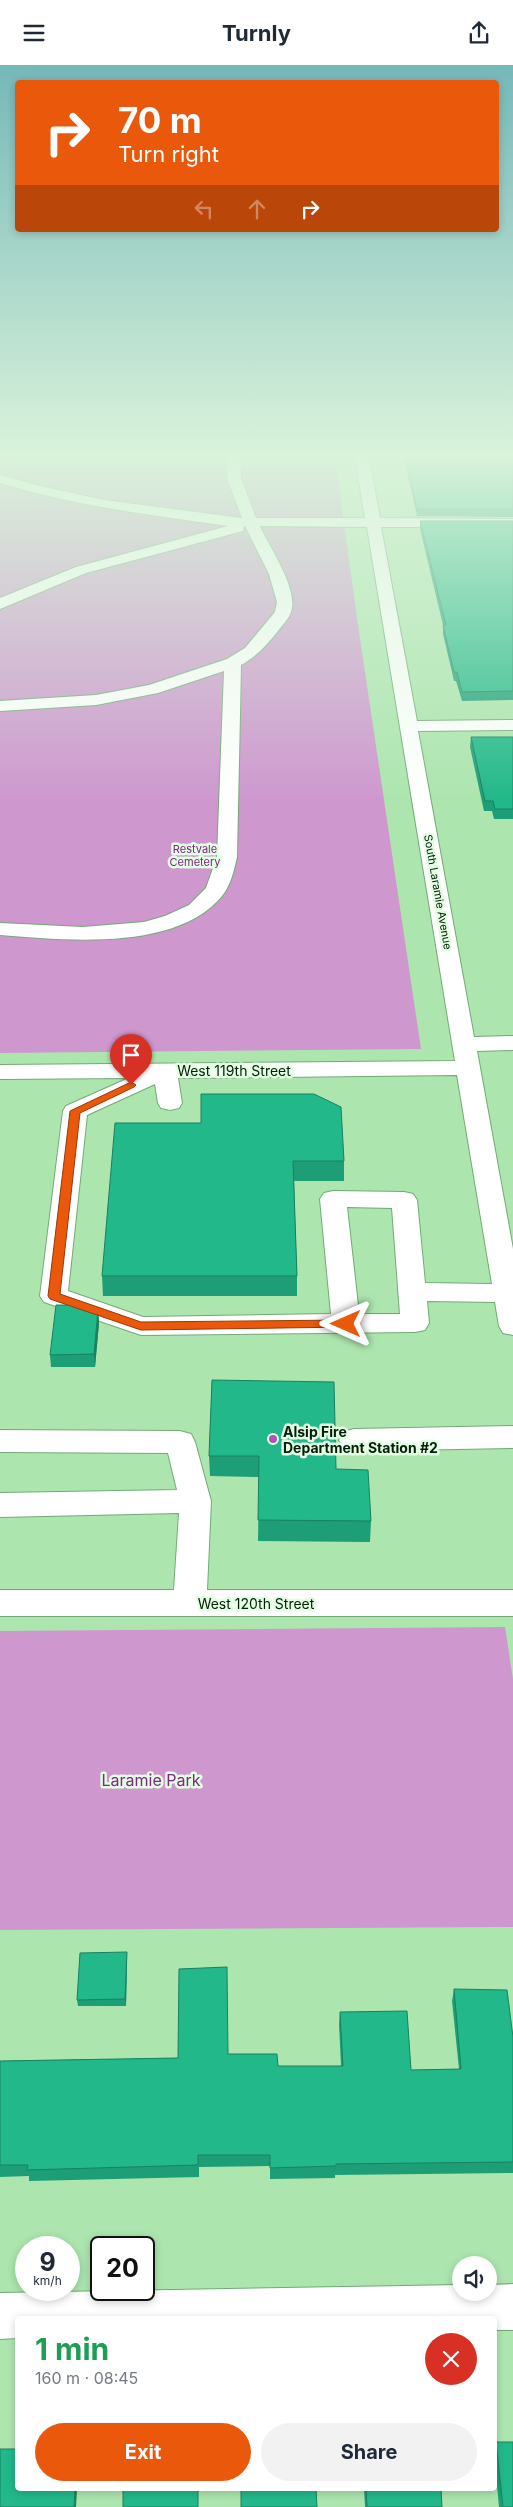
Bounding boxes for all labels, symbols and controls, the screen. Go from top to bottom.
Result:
icon: menu [20,19,48,47]
icon: share [465,19,493,47]
text: Turnly [222,20,291,46]
text: 70 m [118,99,202,141]
icon: right [35,100,100,165]
text: Turn right [118,141,219,167]
icon: left [190,195,218,223]
icon: ahead [243,195,271,223]
icon: right [296,195,324,223]
street label: South Laramie Avenue [421,833,455,951]
park label: Restvale Cemetery [170,842,220,869]
pin [110,1034,152,1085]
icon: arrive [117,1041,145,1069]
street label: West 119th Street [177,1062,291,1079]
position arrow [319,1297,371,1349]
place label: Alsip Fire Department Station #2 [283,1423,438,1456]
marker: Alsip Fire Department Station #2 [267,1433,279,1445]
street label: West 120th Street [198,1595,315,1612]
park label: Laramie Park [101,1770,201,1790]
speed limit sign: 20 [90,2236,155,2301]
text: 9 [39,2247,56,2277]
map controls [452,2256,497,2301]
button: sound [452,2256,497,2301]
text: km/h [33,2273,62,2288]
text: 1 min [35,2331,109,2367]
button: close [425,2333,477,2385]
text: 160 m · 08:45 [35,2368,138,2388]
button: Exit [35,2423,251,2481]
button: Share [261,2423,477,2481]

